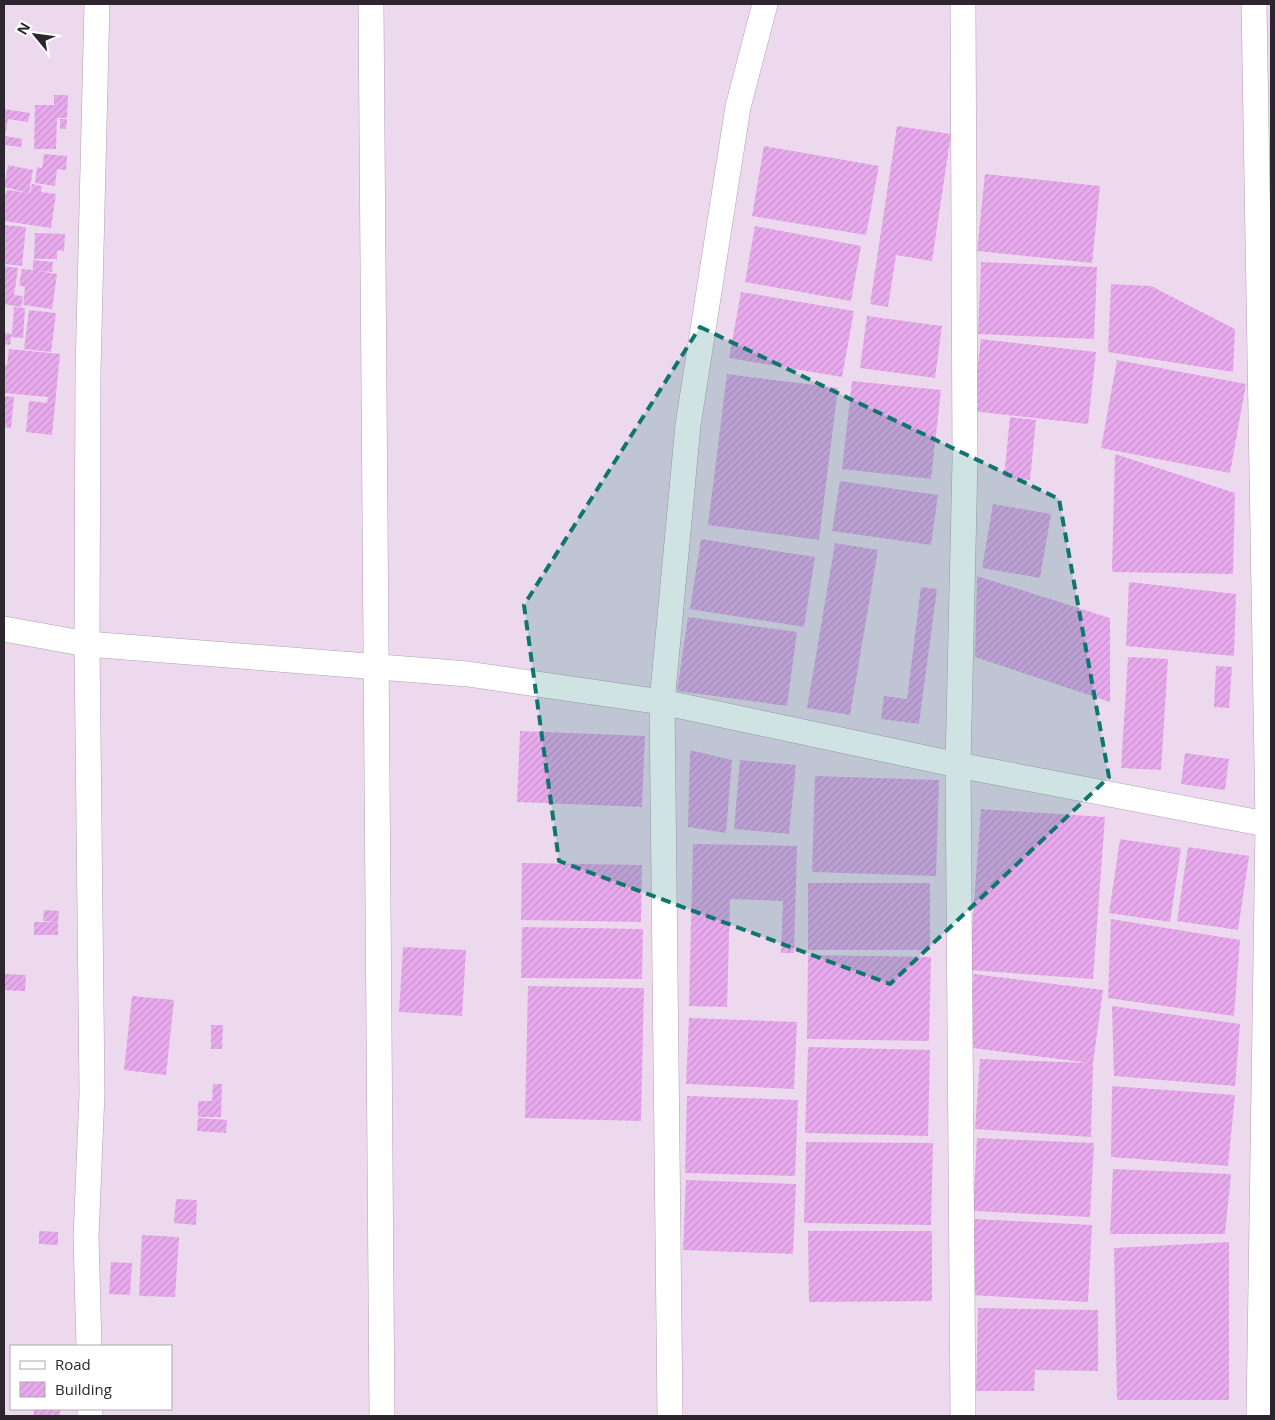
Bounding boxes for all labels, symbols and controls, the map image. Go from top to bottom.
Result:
north arrow [10,10,60,60]
text: N [12,19,34,38]
legend [10,1345,172,1410]
text: Road [55,1354,91,1374]
text: Building [55,1379,112,1399]

